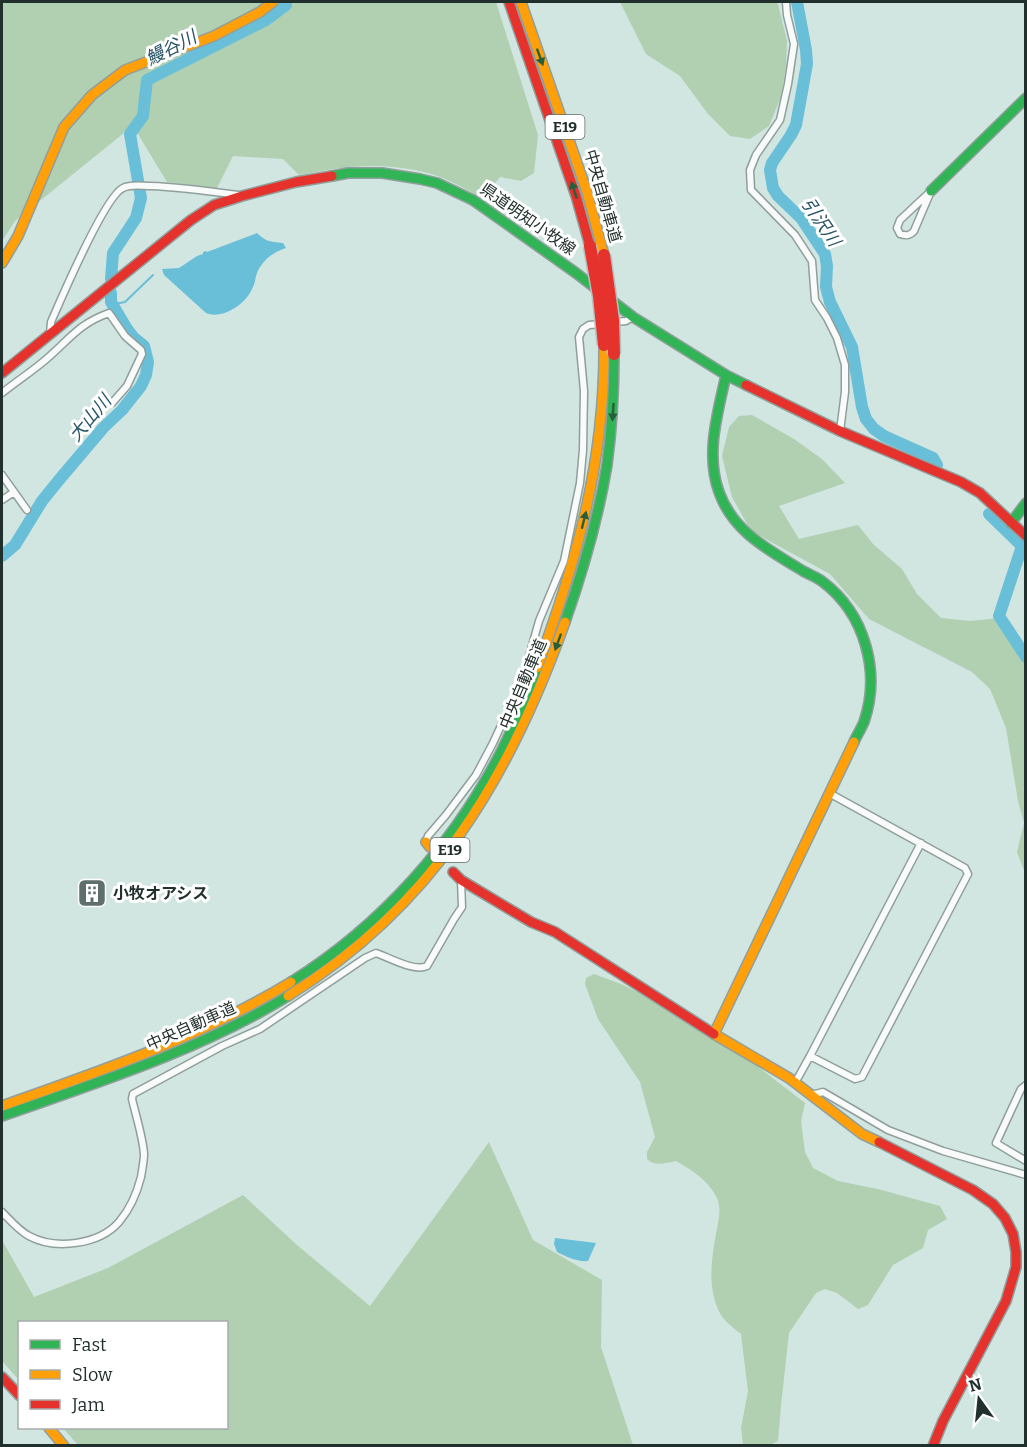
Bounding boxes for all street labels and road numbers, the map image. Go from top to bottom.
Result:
road number: E19 [546,115,584,139]
street label: 中央自動車道 [581,147,625,245]
street label: 県道明知小牧線 [477,179,579,259]
street label: 中央自動車道 [495,636,551,732]
road number: E19 [430,838,470,862]
street label: 中央自動車道 [143,998,239,1054]

